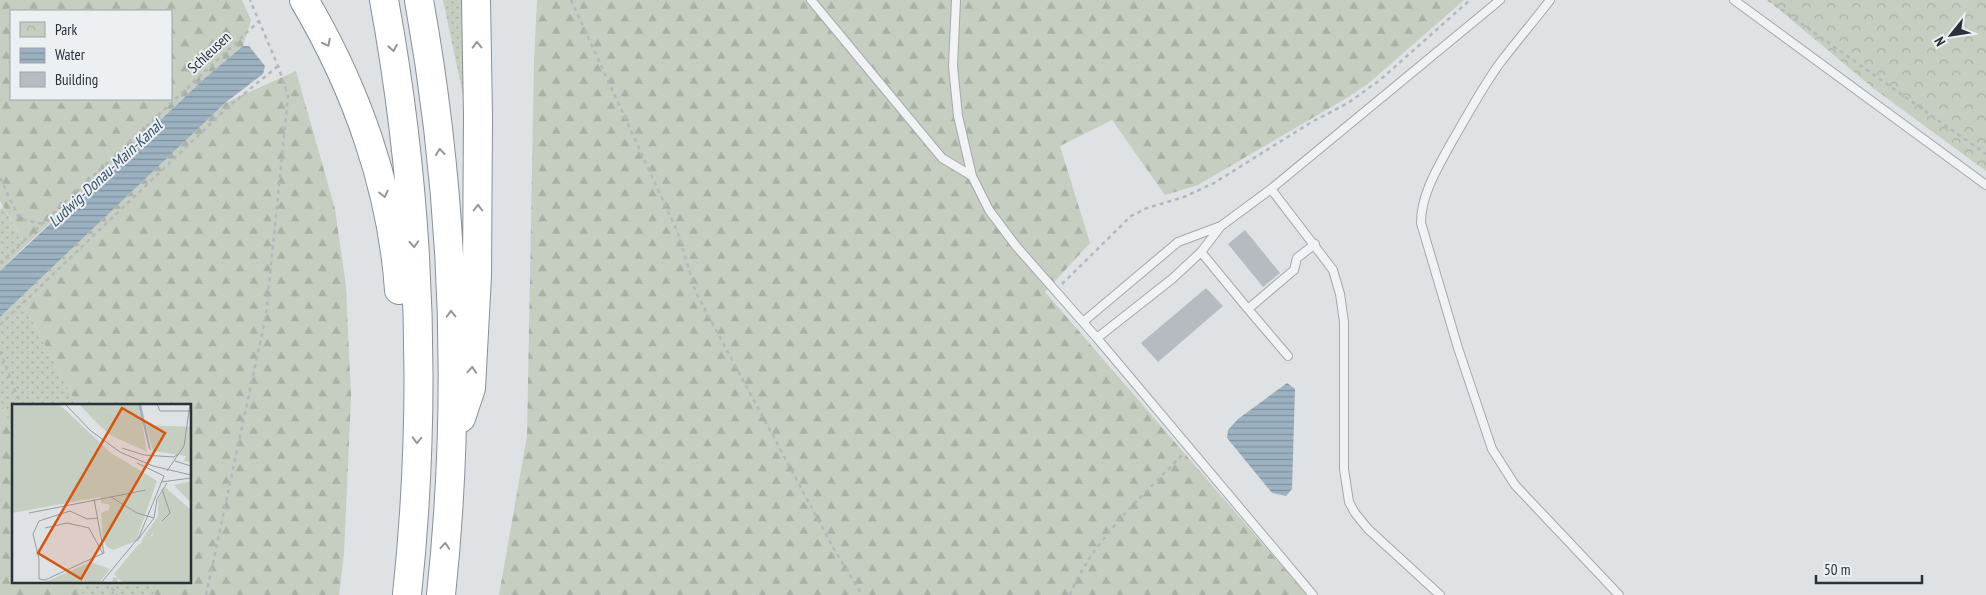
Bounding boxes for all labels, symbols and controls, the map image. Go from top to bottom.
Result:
legend [10,10,172,100]
north arrow [1926,10,1976,60]
text: Park [55,20,77,39]
street label: Schleusen [183,27,235,77]
text: N [1930,34,1949,49]
one-way arrow [321,38,331,47]
one-way arrow [472,41,482,48]
one-way arrow [387,44,397,52]
text: Water [55,45,86,64]
text: Building [55,70,98,89]
water label: Ludwig-Donau-Main-Kanal [44,114,167,231]
one-way arrow [435,148,446,156]
one-way arrow [378,190,389,199]
one-way arrow [473,203,483,211]
one-way arrow [409,240,420,248]
one-way arrow [446,310,456,318]
one-way arrow [466,366,477,374]
inset map [12,404,191,582]
one-way arrow [412,437,422,445]
one-way arrow [439,542,450,550]
scale bar [1816,552,1922,584]
text: 50 m [1824,560,1850,579]

